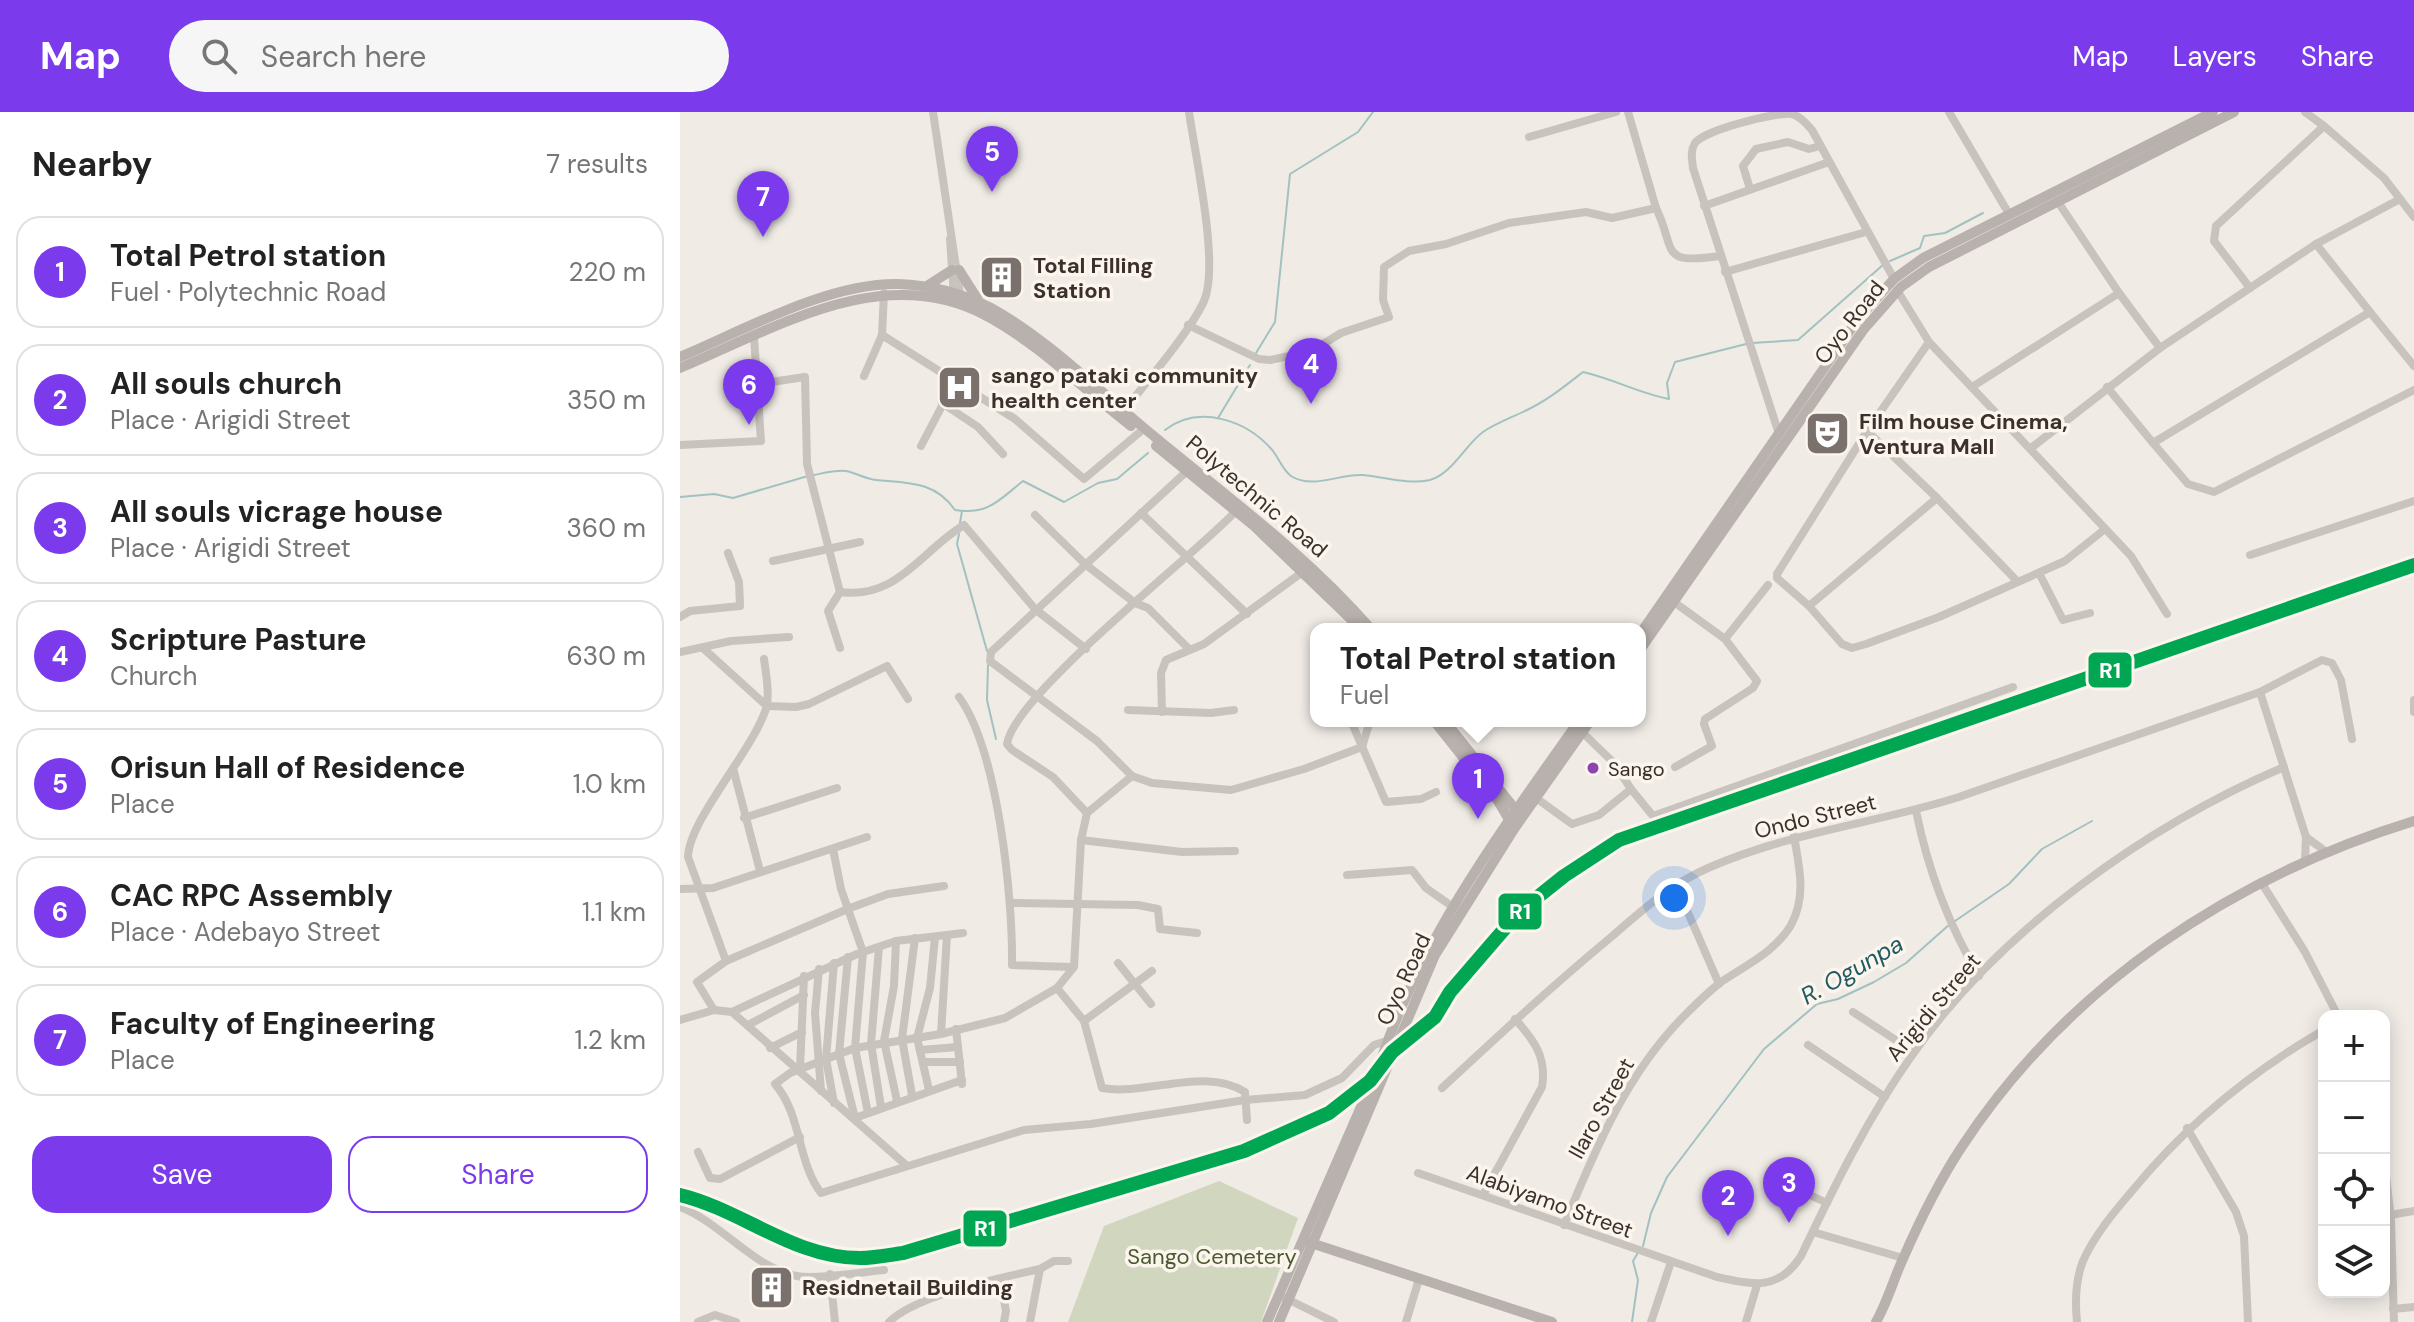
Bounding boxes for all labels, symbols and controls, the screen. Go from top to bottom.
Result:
search box [169,20,729,92]
text: Map [40,31,121,81]
icon: search [197,34,241,78]
text: Search here [261,37,426,76]
text: Map [2072,38,2129,75]
text: Layers [2173,38,2257,75]
text: Share [2301,38,2374,75]
pin: 5 [966,126,1018,192]
text: Nearby [32,142,152,187]
text: 7 results [546,147,648,181]
pin: 7 [737,171,789,237]
text: Total Petrol station [110,236,386,275]
place label: Total Filling Station [1033,251,1153,305]
building icon: Total Filling Station [978,254,1026,302]
text: 1 [55,255,65,289]
text: 220 m [568,255,646,289]
text: Fuel · Polytechnic Road [110,275,386,309]
street label: Oyo Road [1808,275,1891,370]
pin: 4 [1285,338,1337,404]
pin: 6 [723,359,775,425]
place label: sango pataki community health center [991,361,1258,415]
text: All souls church [110,364,342,403]
hospital icon: sango pataki community health center [936,364,984,412]
text: 2 [52,383,68,417]
text: 350 m [567,383,646,417]
text: Place · Arigidi Street [110,403,351,437]
place label: Film house Cinema, Ventura Mall [1859,407,2068,461]
theatre icon: Film house Cinema, Ventura Mall [1804,410,1852,458]
street label: Polytechnic Road [1180,429,1333,564]
text: All souls vicrage house [110,492,443,531]
text: 3 [52,511,68,545]
text: 360 m [566,511,646,545]
text: Place · Arigidi Street [110,531,351,565]
text: Scripture Pasture [110,620,367,659]
popup [1310,623,1646,727]
text: 4 [52,639,68,673]
text: 630 m [566,639,646,673]
text: Total Petrol station [1340,639,1616,678]
line badge: R1 [2087,651,2133,689]
text: R1 [2099,656,2121,685]
text: Church [110,659,197,693]
text: Fuel [1340,678,1389,712]
text: Orisun Hall of Residence [110,748,465,787]
pin: 1 [1452,753,1504,819]
place label: Sango [1608,756,1665,782]
marker: Sango [1585,760,1601,776]
text: 5 [52,767,68,801]
text: 1.0 km [573,767,646,801]
text: Place [110,787,175,821]
street label: Ondo Street [1751,787,1879,846]
text: CAC RPC Assembly [110,876,393,915]
your location [1654,878,1694,918]
line badge: R1 [1497,892,1543,931]
text: 6 [52,895,68,929]
text: 1.1 km [582,895,646,929]
text: R1 [1509,897,1531,926]
text: Place · Adebayo Street [110,915,381,949]
water label: R. Ogunpa [1795,928,1909,1011]
street label: Oyo Road [1370,929,1437,1030]
street label: Arigidi Street [1880,947,1987,1068]
text: Faculty of Engineering [110,1004,436,1043]
map controls [2318,1010,2390,1298]
button: + [2318,1010,2390,1082]
text: 7 [53,1023,67,1057]
text: 1.2 km [575,1023,646,1057]
text: Place [110,1043,175,1077]
street label: Ilaro Street [1562,1053,1641,1164]
button: − [2318,1082,2390,1154]
button: Save [32,1136,332,1213]
button: Share [348,1136,648,1213]
button: locate [2318,1154,2390,1226]
pin: 3 [1763,1157,1815,1223]
street label: Alabiyamo Street [1463,1158,1637,1245]
pin: 2 [1702,1170,1754,1236]
line badge: R1 [962,1209,1008,1248]
text: R1 [974,1214,996,1243]
button: layers [2318,1226,2390,1298]
park label: Sango Cemetery [1127,1242,1297,1271]
building icon: Residnetail Building [747,1263,795,1311]
place label: Residnetail Building [802,1273,1013,1302]

